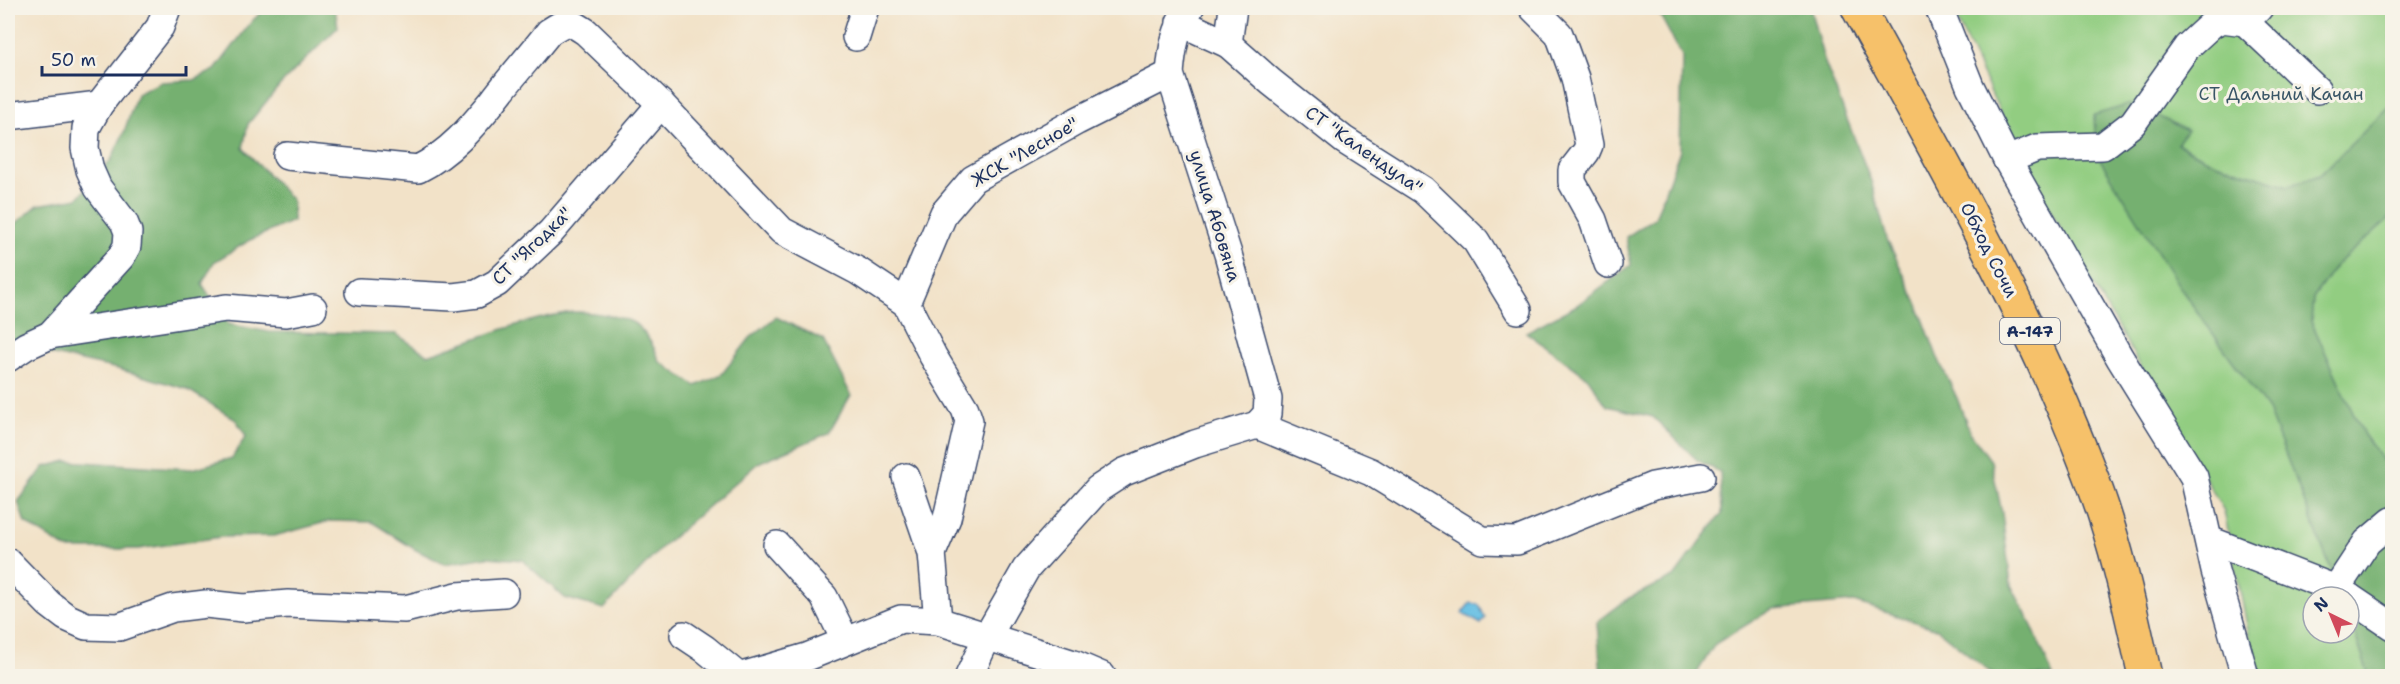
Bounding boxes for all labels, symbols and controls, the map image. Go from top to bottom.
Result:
scale bar [42,39,186,77]
text: 50 m [51,48,96,72]
park label: СТ Дальний Качан [2198,82,2364,106]
street label: СТ "Календула" [1301,101,1427,199]
street label: ЖСК "Лесное" [967,112,1083,192]
street label: улица Абовяна [1184,147,1246,285]
street label: Обход Сочи [1955,198,2023,302]
street label: СТ "Ягодка" [487,202,577,290]
road number: А-147 [2000,318,2060,344]
north arrow [2301,585,2361,645]
text: N [2309,592,2333,616]

